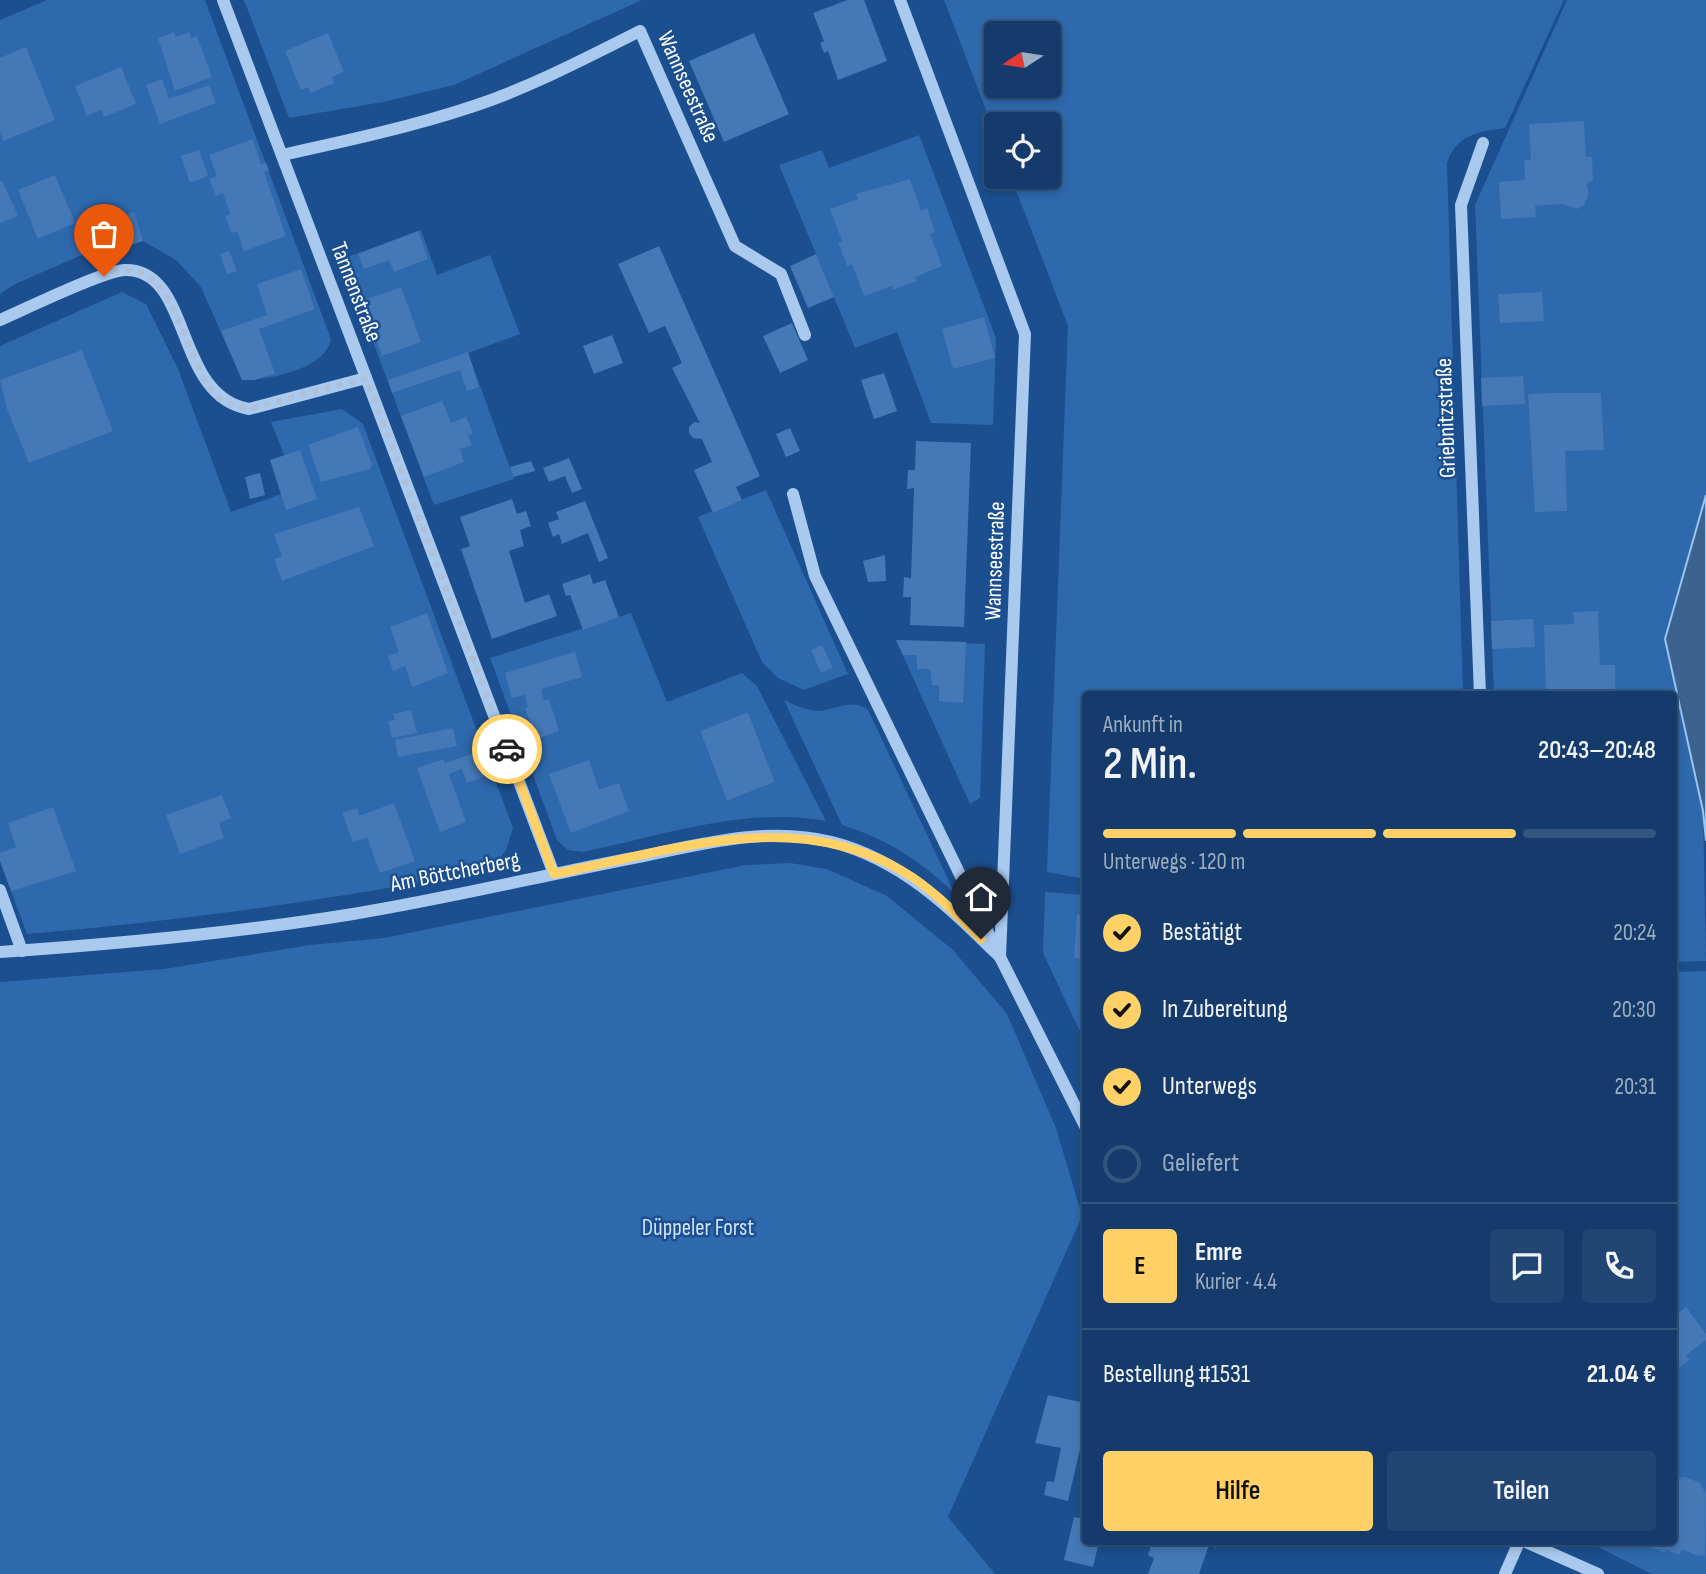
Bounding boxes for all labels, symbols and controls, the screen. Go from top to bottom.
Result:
north arrow [984,21,1060,98]
map controls [984,21,1061,189]
street label: Wannseestraße [651,27,725,147]
button: locate [984,112,1061,189]
pin [74,204,134,276]
icon: bag [85,215,123,253]
street label: Tannenstraße [324,238,388,346]
street label: Griebnitzstraße [1430,358,1462,478]
street label: Wannseestraße [979,501,1011,621]
text: Ankunft in [1103,711,1183,739]
courier [472,714,542,784]
icon: car [488,730,526,768]
text: 20:43–20:48 [1538,735,1656,766]
text: 2 Min. [1103,737,1197,792]
street label: Am Böttcherberg [387,846,522,898]
text: Unterwegs · 120 m [1103,848,1245,876]
pin [951,867,1011,939]
icon: home [962,878,1000,916]
icon: check [1103,914,1141,952]
text: Bestätigt [1162,917,1242,948]
text: 20:24 [1613,919,1656,947]
icon: check [1103,991,1141,1029]
text: In Zubereitung [1162,994,1288,1025]
text: 20:30 [1612,996,1656,1024]
icon: check [1103,1068,1141,1106]
text: Unterwegs [1162,1071,1257,1102]
text: 20:31 [1615,1073,1656,1101]
text: Geliefert [1162,1148,1239,1179]
park label: Düppeler Forst [642,1214,754,1242]
button: chat [1490,1229,1564,1303]
button: phone [1582,1229,1656,1303]
text: Emre [1195,1237,1242,1268]
text: E [1134,1251,1146,1282]
text: Kurier · 4.4 [1195,1268,1277,1296]
text: Bestellung #1531 [1103,1359,1250,1390]
text: 21.04 € [1587,1359,1656,1390]
button: Hilfe [1103,1451,1373,1531]
button: Teilen [1387,1451,1656,1531]

